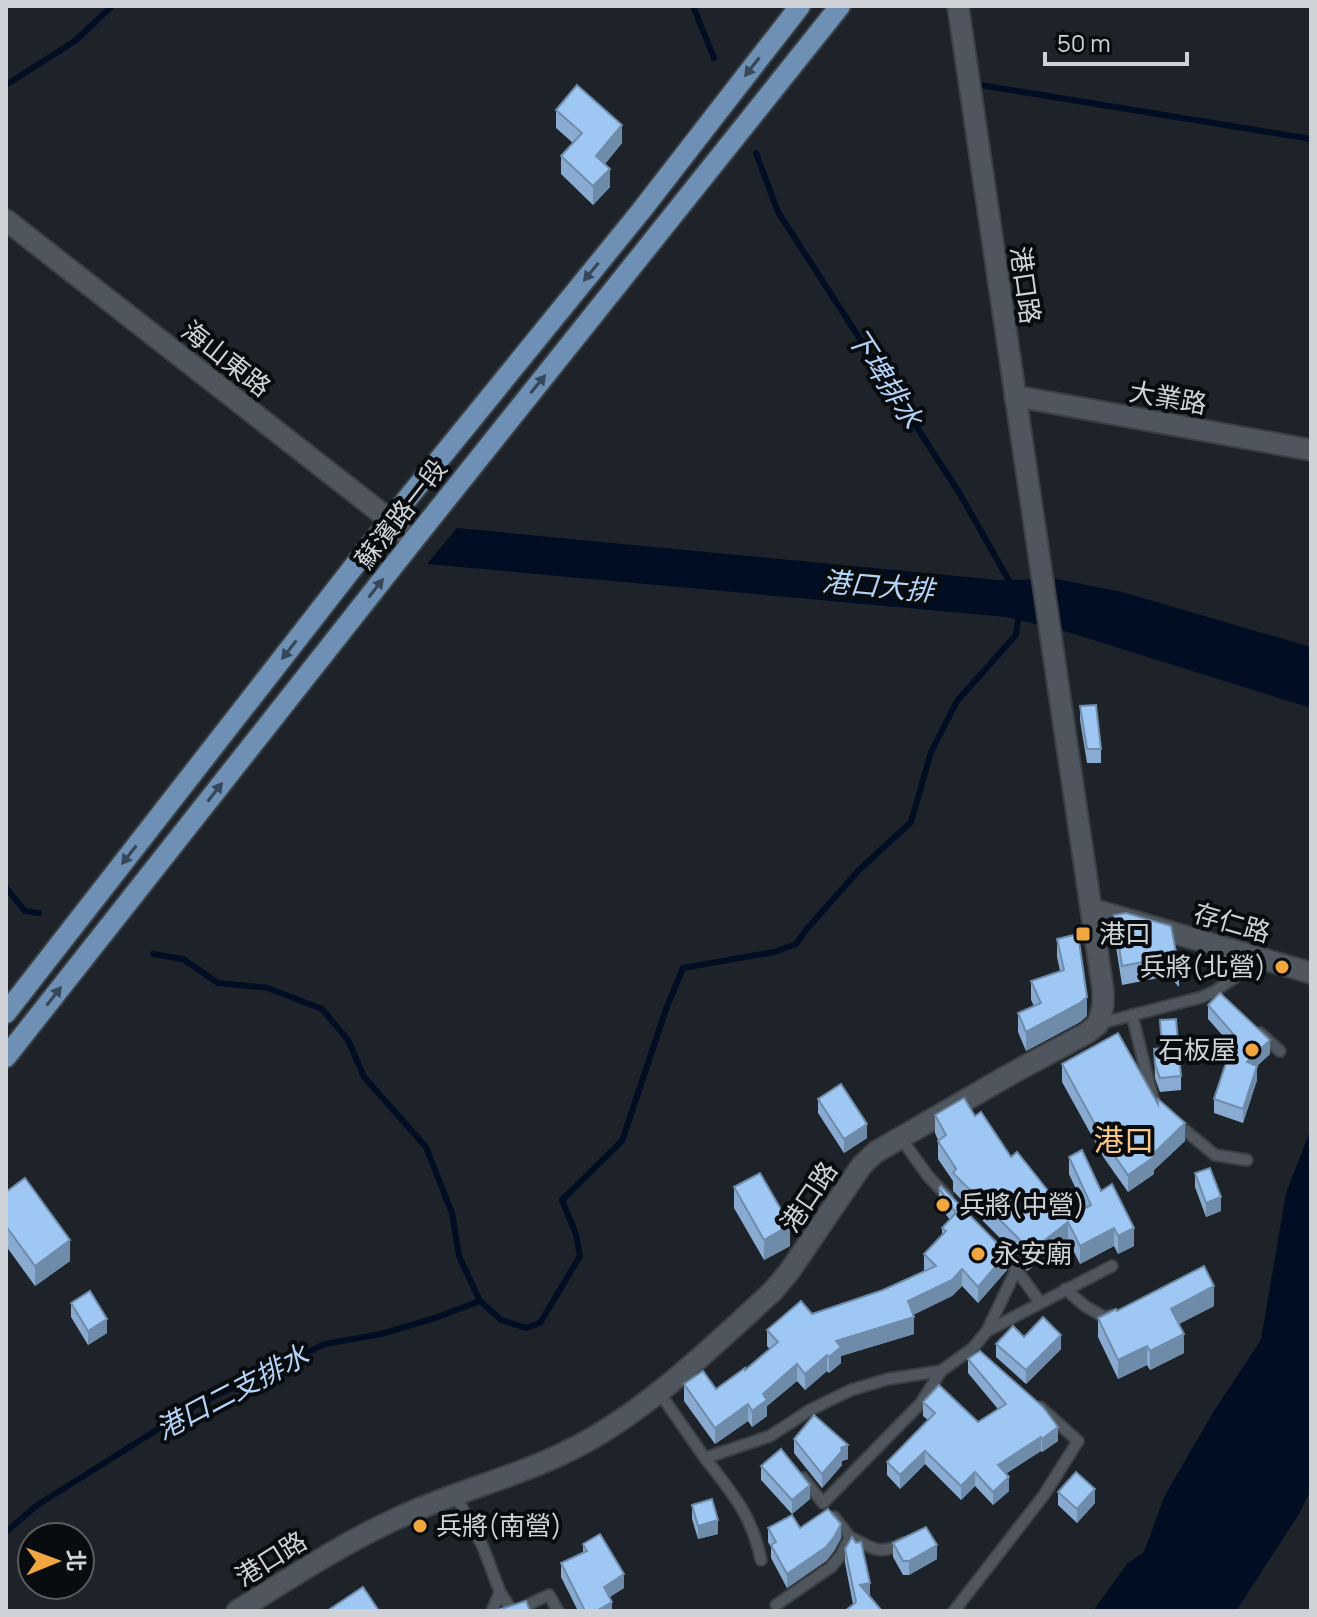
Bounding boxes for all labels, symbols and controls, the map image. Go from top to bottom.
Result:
scale bar [1045,16,1187,66]
text: 50 m [1057,26,1111,59]
one-way arrow [744,57,760,78]
street label: 港口路 [1003,244,1049,326]
one-way arrow [583,262,600,282]
street label: 海山東路 [175,312,279,404]
water label: 下埤排水 [839,320,933,436]
street label: 大業路 [1127,373,1210,422]
one-way arrow [529,374,546,394]
street label: 蘇濱路一段 [346,451,454,576]
water label: 港口大排 [821,561,940,609]
one-way arrow [367,578,384,598]
one-way arrow [281,640,297,660]
one-way arrow [206,782,223,802]
one-way arrow [122,845,138,865]
street label: 存仁路 [1190,894,1275,950]
place label: 港口 [1099,915,1151,951]
marker: 港口 [1074,925,1092,943]
place label: 兵將(北營) [1140,948,1266,984]
marker: 兵將(北營) [1273,958,1291,976]
one-way arrow [46,986,62,1006]
place label: 石板屋 [1158,1031,1236,1067]
marker: 石板屋 [1243,1041,1261,1059]
district label: 港口 [1094,1119,1154,1160]
street label: 港口路 [771,1154,845,1239]
place label: 兵將(中營) [959,1186,1085,1222]
marker: 兵將(中營) [934,1196,952,1214]
place label: 永安廟 [994,1235,1072,1271]
marker: 永安廟 [969,1245,987,1263]
water label: 港口二支排水 [148,1334,316,1447]
place label: 兵將(南營) [436,1507,562,1543]
marker: 兵將(南營) [411,1517,429,1535]
north arrow [16,1521,96,1601]
street label: 港口路 [228,1522,313,1594]
text: 北 [61,1549,91,1572]

